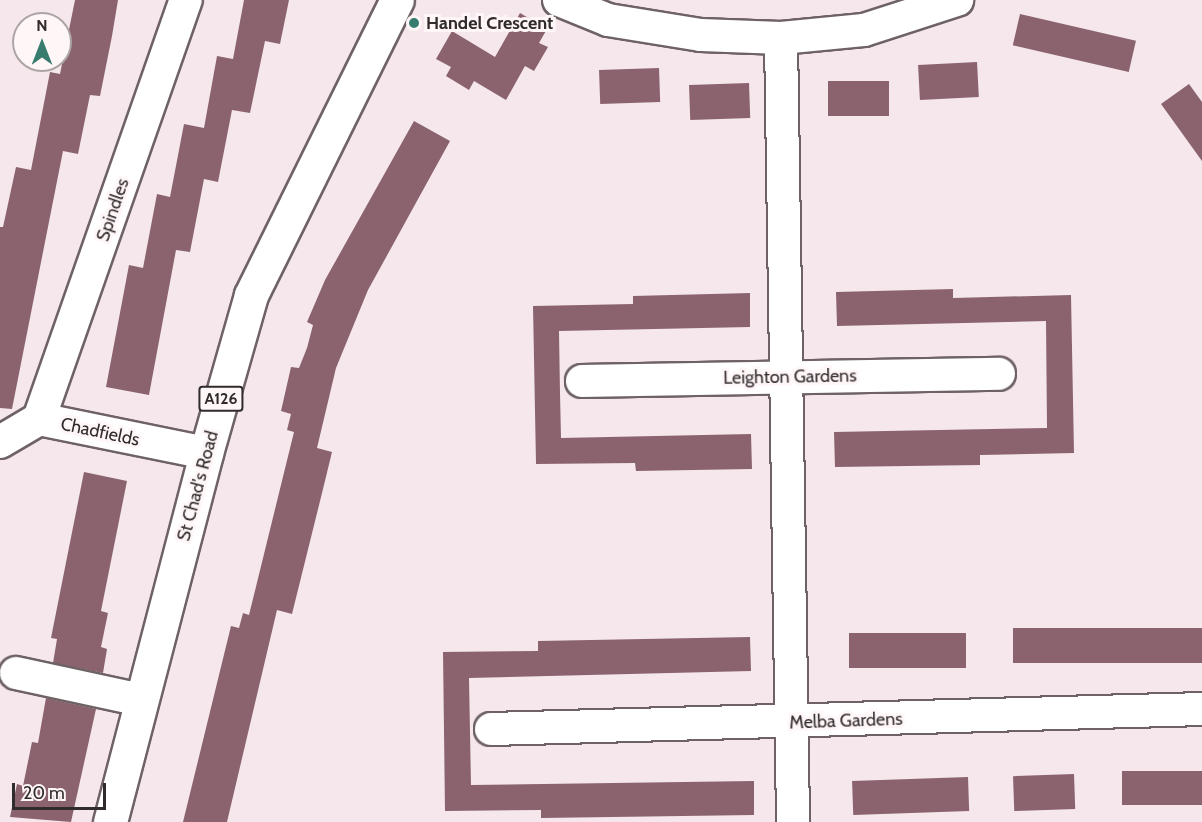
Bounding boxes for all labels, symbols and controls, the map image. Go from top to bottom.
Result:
north arrow [12,12,72,72]
place label: Handel Crescent [426,12,553,34]
text: N [36,16,48,35]
marker: Handel Crescent [407,16,421,30]
street label: Spindles [92,176,134,244]
street label: Leighton Gardens [723,365,857,389]
road number: A126 [197,386,245,412]
street label: Chadfields [59,413,141,451]
street label: St Chad's Road [173,429,223,543]
street label: Melba Gardens [789,708,903,734]
scale bar [15,771,110,809]
text: 20 m [23,782,65,804]

